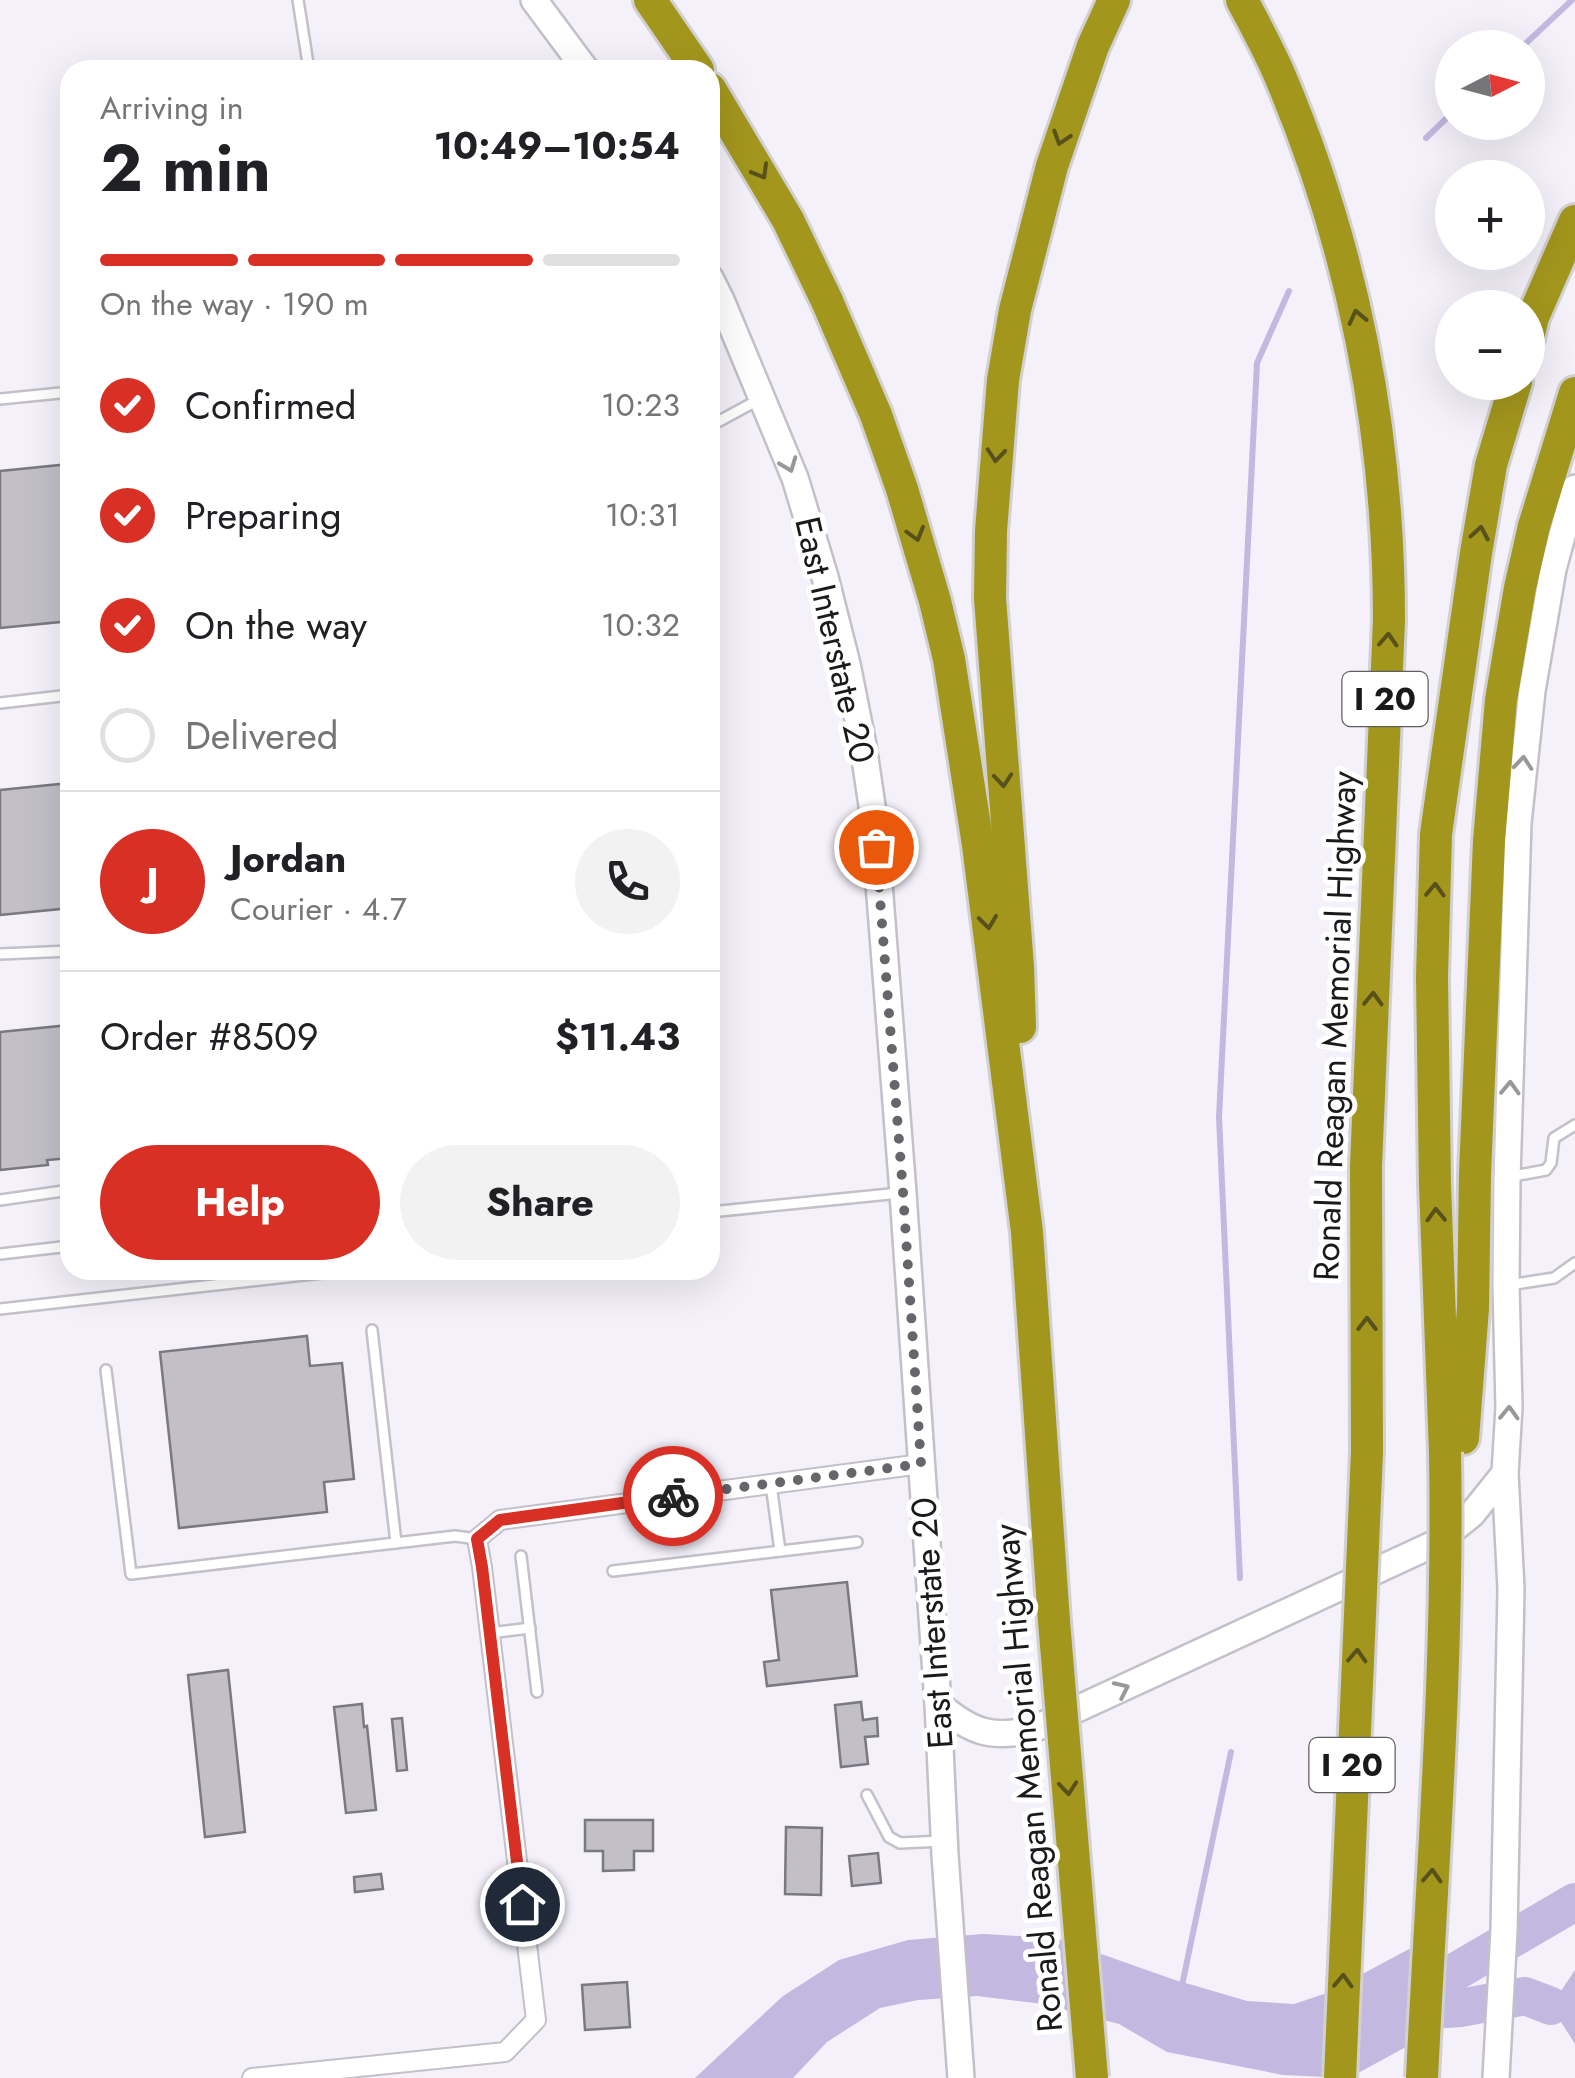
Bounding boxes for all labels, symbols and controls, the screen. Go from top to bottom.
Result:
north arrow [1435,30,1545,140]
map controls [1435,30,1545,400]
text: Arriving in [100,85,244,131]
text: 10:49–10:54 [434,118,680,173]
text: 2 min [100,121,271,215]
one-way arrow [1053,129,1073,146]
button: + [1435,160,1545,270]
one-way arrow [748,161,768,179]
text: On the way · 190 m [100,281,369,327]
button: − [1435,290,1545,400]
one-way arrow [1347,309,1368,326]
icon: check [100,378,155,433]
text: Confirmed [185,378,356,433]
text: 10:23 [601,382,680,428]
one-way arrow [985,448,1007,464]
one-way arrow [778,455,798,472]
icon: check [100,488,155,543]
text: Preparing [185,488,342,543]
text: 10:31 [605,492,680,538]
street label: East Interstate 20 [782,512,888,768]
one-way arrow [904,525,925,542]
one-way arrow [1469,525,1490,541]
icon: check [100,598,155,653]
text: On the way [185,598,367,653]
text: 10:32 [601,602,680,648]
one-way arrow [1377,631,1398,647]
road number: I 20 [1342,672,1428,726]
text: Delivered [185,708,338,763]
one-way arrow [1512,755,1534,771]
street label: Ronald Reagan Memorial Highway [1301,770,1369,1282]
one-way arrow [992,772,1014,788]
pin [834,805,919,890]
icon: bag [849,820,904,875]
button: phone [575,829,680,934]
text: Jordan [230,831,346,886]
text: J [146,854,159,909]
one-way arrow [1424,882,1445,897]
text: Courier · 4.7 [230,886,407,932]
one-way arrow [977,914,998,930]
one-way arrow [1362,991,1383,1007]
text: Order #8509 [100,1009,319,1064]
text: $11.43 [555,1009,680,1064]
one-way arrow [1499,1079,1520,1095]
button: Help [100,1145,380,1260]
button: Share [400,1145,680,1260]
one-way arrow [1426,1206,1447,1222]
one-way arrow [1357,1316,1378,1332]
one-way arrow [1498,1404,1519,1420]
courier [623,1446,723,1546]
icon: bike [646,1469,701,1524]
street label: East Interstate 20 [898,1496,966,1750]
street label: Ronald Reagan Memorial Highway [981,1521,1075,2034]
one-way arrow [1346,1647,1367,1663]
one-way arrow [1112,1681,1130,1701]
road number: I 20 [1310,1738,1394,1792]
one-way arrow [1056,1780,1078,1796]
pin [480,1862,565,1947]
one-way arrow [1421,1867,1442,1883]
icon: home [495,1877,550,1932]
one-way arrow [1333,1972,1354,1988]

